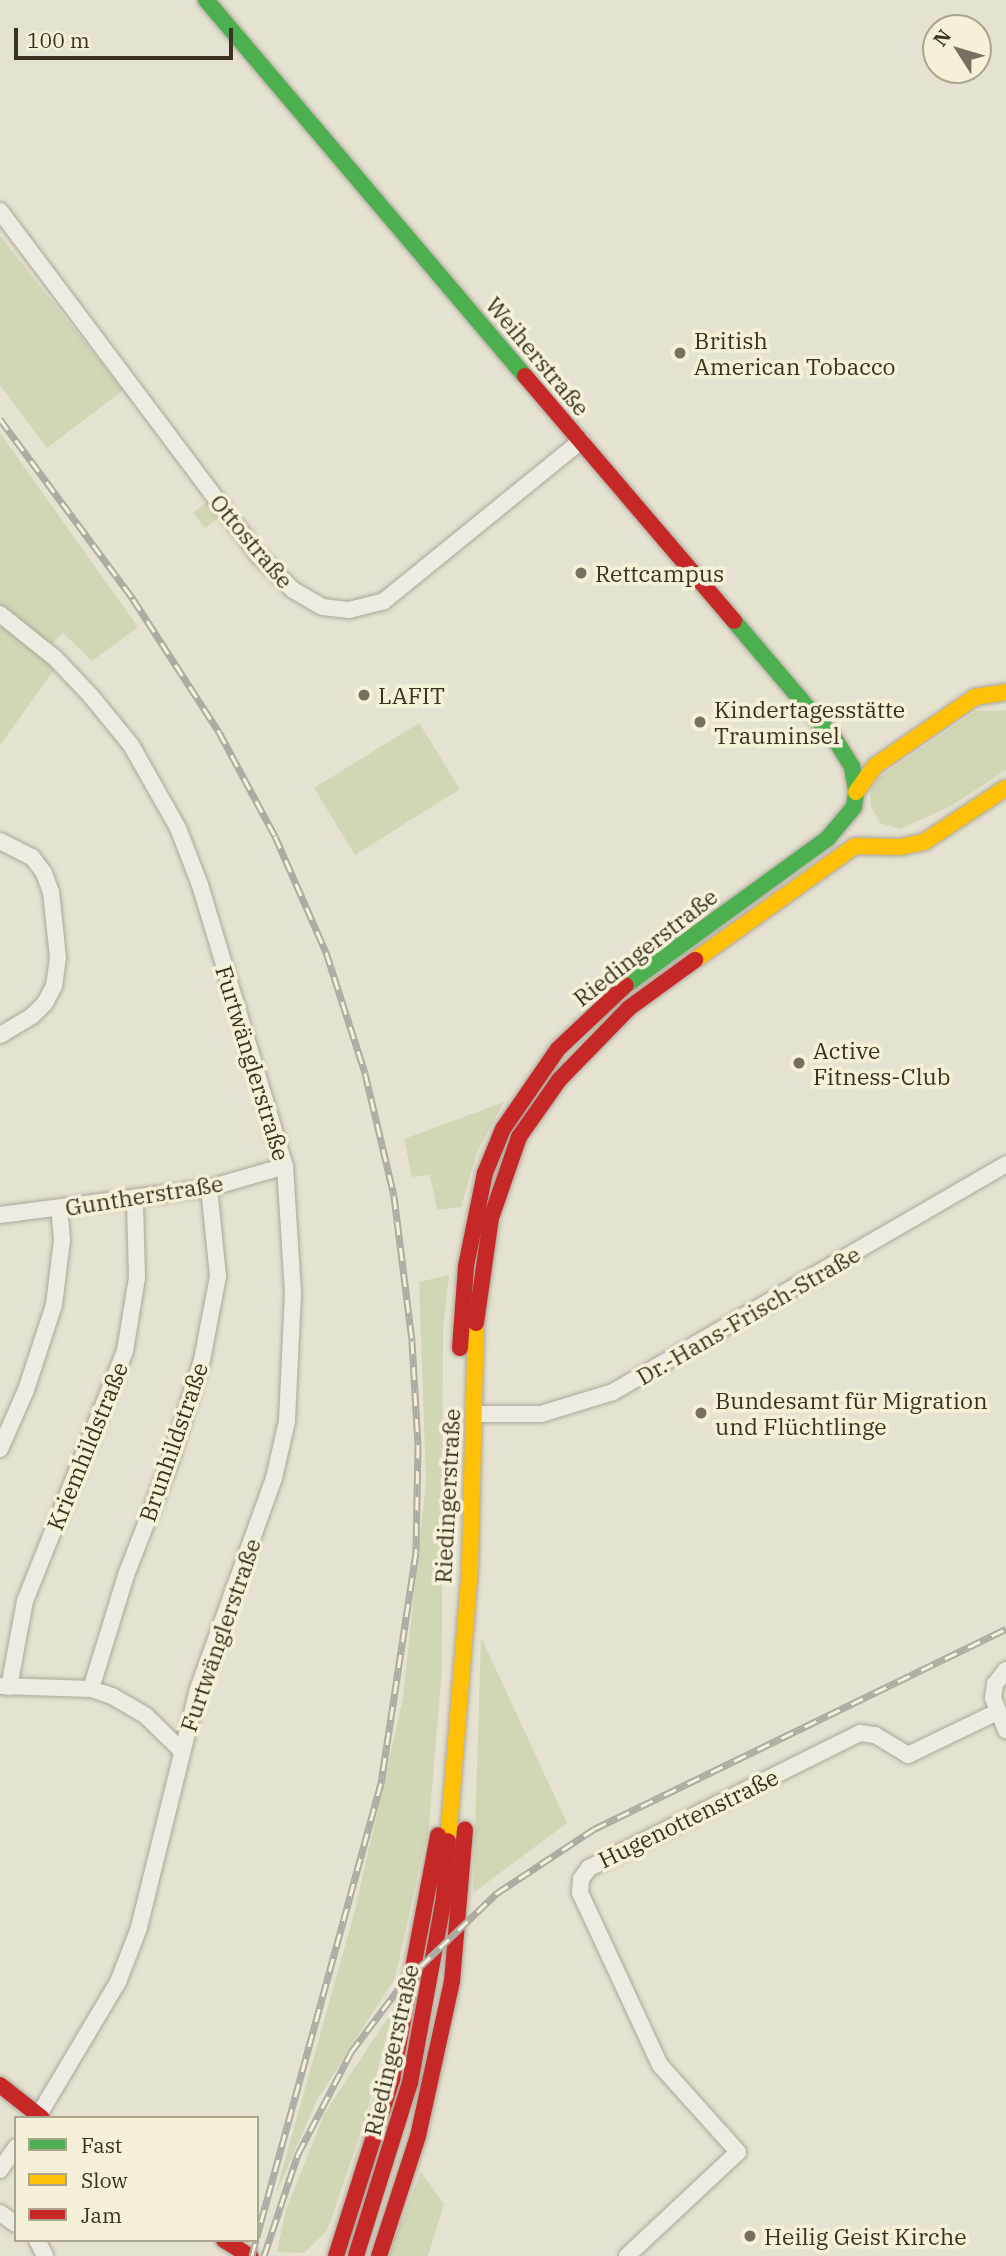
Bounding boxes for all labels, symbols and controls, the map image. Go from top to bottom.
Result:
scale bar [18,14,236,58]
north arrow [922,14,992,84]
text: N [928,24,956,51]
text: 100 m [27,26,90,54]
street label: Weiherstraße [480,291,596,421]
place label: British American Tobacco [694,326,896,380]
marker: British American Tobacco [672,345,688,361]
street label: Ottostraße [205,488,299,594]
place label: Rettcampus [595,559,724,587]
marker: Rettcampus [573,565,589,581]
place label: LAFIT [378,681,445,709]
marker: LAFIT [356,687,372,703]
place label: Kindertagesstätte Trauminsel [714,695,905,749]
marker: Kindertagesstätte Trauminsel [692,714,708,730]
street label: Riedingerstraße [568,882,722,1012]
street label: Furtwänglerstraße [210,962,296,1164]
place label: Active Fitness-Club [813,1036,951,1090]
marker: Active Fitness-Club [791,1055,807,1071]
street label: Guntherstraße [63,1169,225,1221]
street label: Dr.-Hans-Frisch-Straße [631,1240,865,1390]
street label: Kriemhildstraße [41,1358,133,1534]
street label: Brunhildstraße [133,1359,213,1525]
place label: Bundesamt für Migration und Flüchtlinge [715,1386,988,1440]
marker: Bundesamt für Migration und Flüchtlinge [693,1405,709,1421]
street label: Riedingerstraße [429,1408,465,1584]
street label: Furtwänglerstraße [174,1535,266,1735]
street label: Hugenottenstraße [594,1762,782,1874]
street label: Riedingerstraße [358,1962,424,2138]
legend [14,2116,259,2242]
text: Fast [81,2131,122,2159]
text: Slow [81,2166,128,2194]
text: Jam [81,2201,122,2229]
place label: Heilig Geist Kirche [764,2222,967,2250]
marker: Heilig Geist Kirche [742,2228,758,2244]

